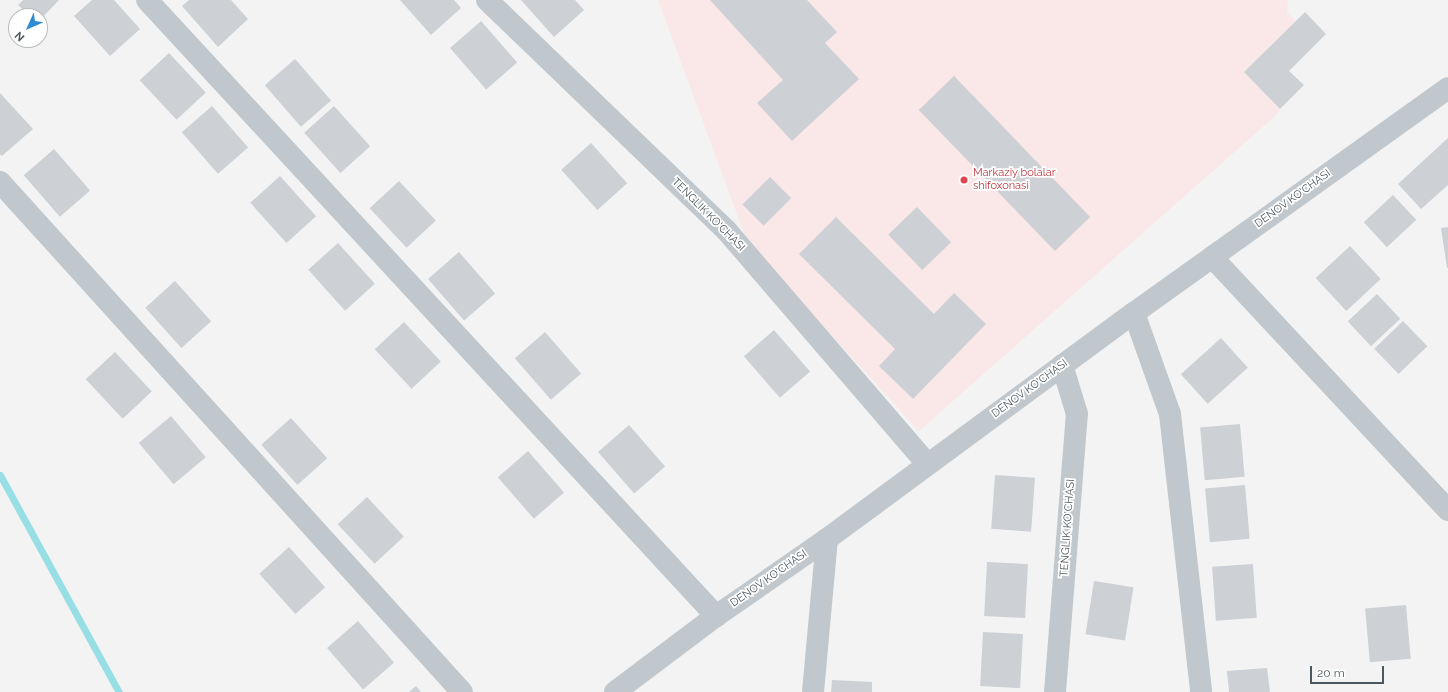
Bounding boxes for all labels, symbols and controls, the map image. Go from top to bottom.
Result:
north arrow [8,8,48,48]
text: N [12,29,27,44]
place label: Markaziy bolalar shifoxonasi [973,167,1056,193]
street label: DENOV KO'CHASI [1252,167,1334,231]
marker: Markaziy bolalar shifoxonasi [958,174,970,186]
street label: TENGLIK KO'CHASI [669,176,747,254]
street label: DENOV KO'CHASI [989,357,1071,421]
street label: TENGLIK KO'CHASI [1058,479,1078,577]
street label: DENOV KO'CHASI [728,548,810,610]
scale bar [1312,658,1386,684]
text: 20 m [1317,666,1345,680]

